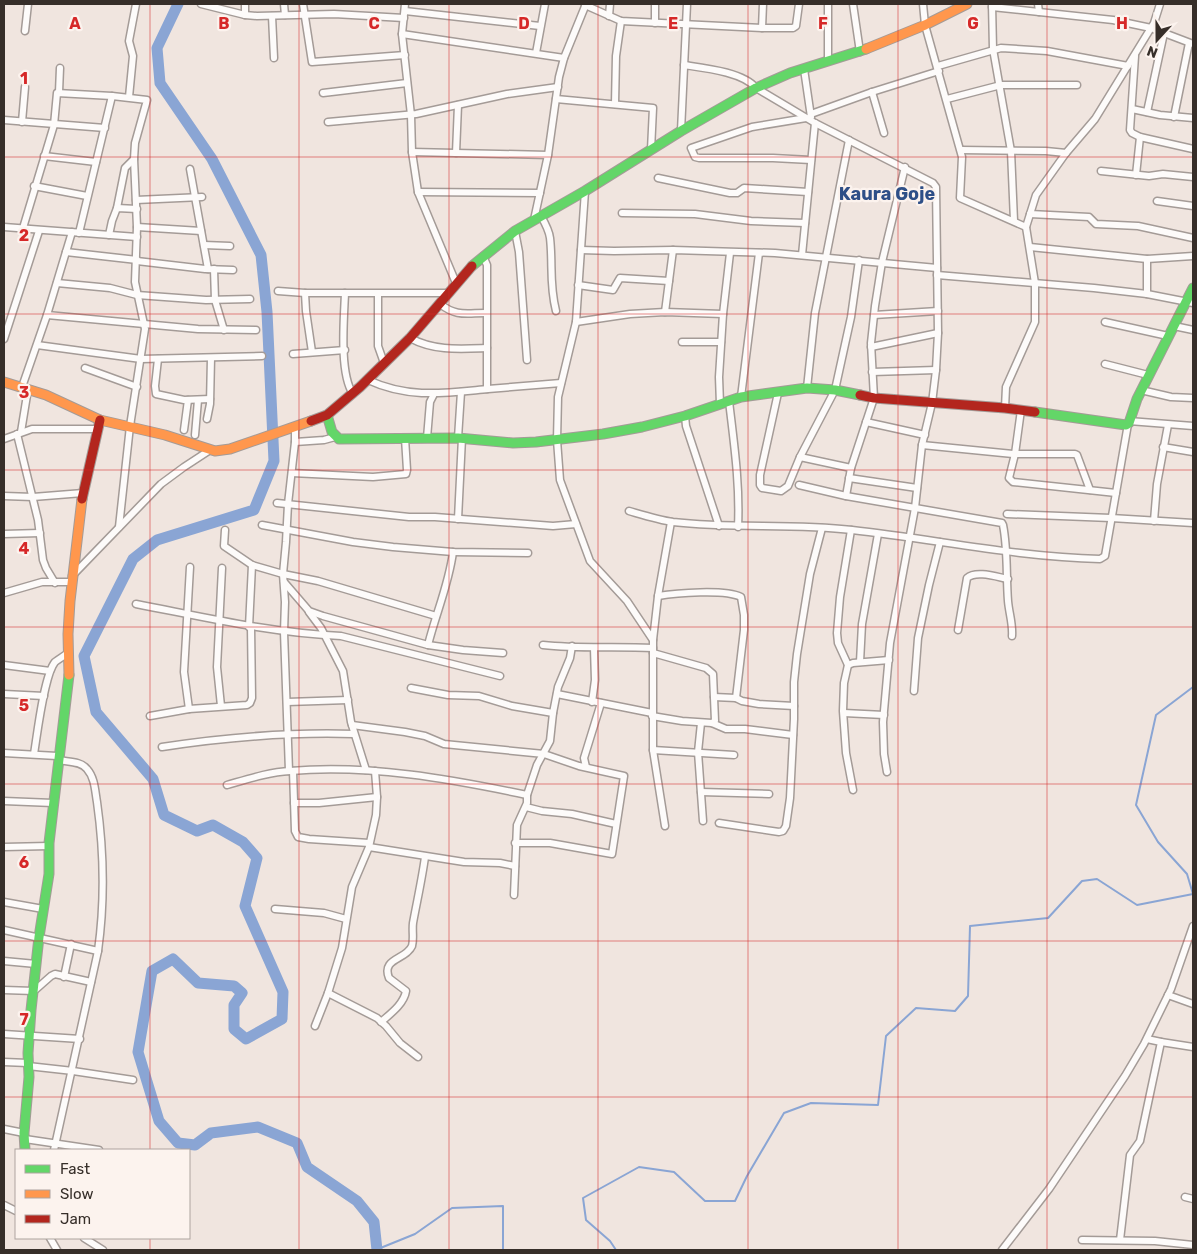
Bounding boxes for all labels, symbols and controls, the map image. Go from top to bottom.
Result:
text: A [69,14,81,33]
text: B [218,14,230,33]
text: C [368,14,380,33]
text: D [518,14,530,33]
text: E [668,14,678,33]
text: F [818,14,828,33]
text: G [967,14,979,33]
text: H [1116,14,1128,33]
north arrow [1132,15,1182,65]
text: N [1145,42,1160,61]
text: 1 [20,69,28,88]
district label: Kaura Goje [839,183,936,205]
text: 2 [19,226,29,245]
text: 3 [19,383,29,402]
text: 4 [19,539,30,558]
text: 5 [19,696,29,715]
text: 6 [19,853,29,872]
text: 7 [19,1010,29,1029]
legend [15,1149,190,1239]
text: Fast [60,1160,90,1178]
text: Slow [60,1185,93,1203]
text: Jam [60,1210,91,1228]

